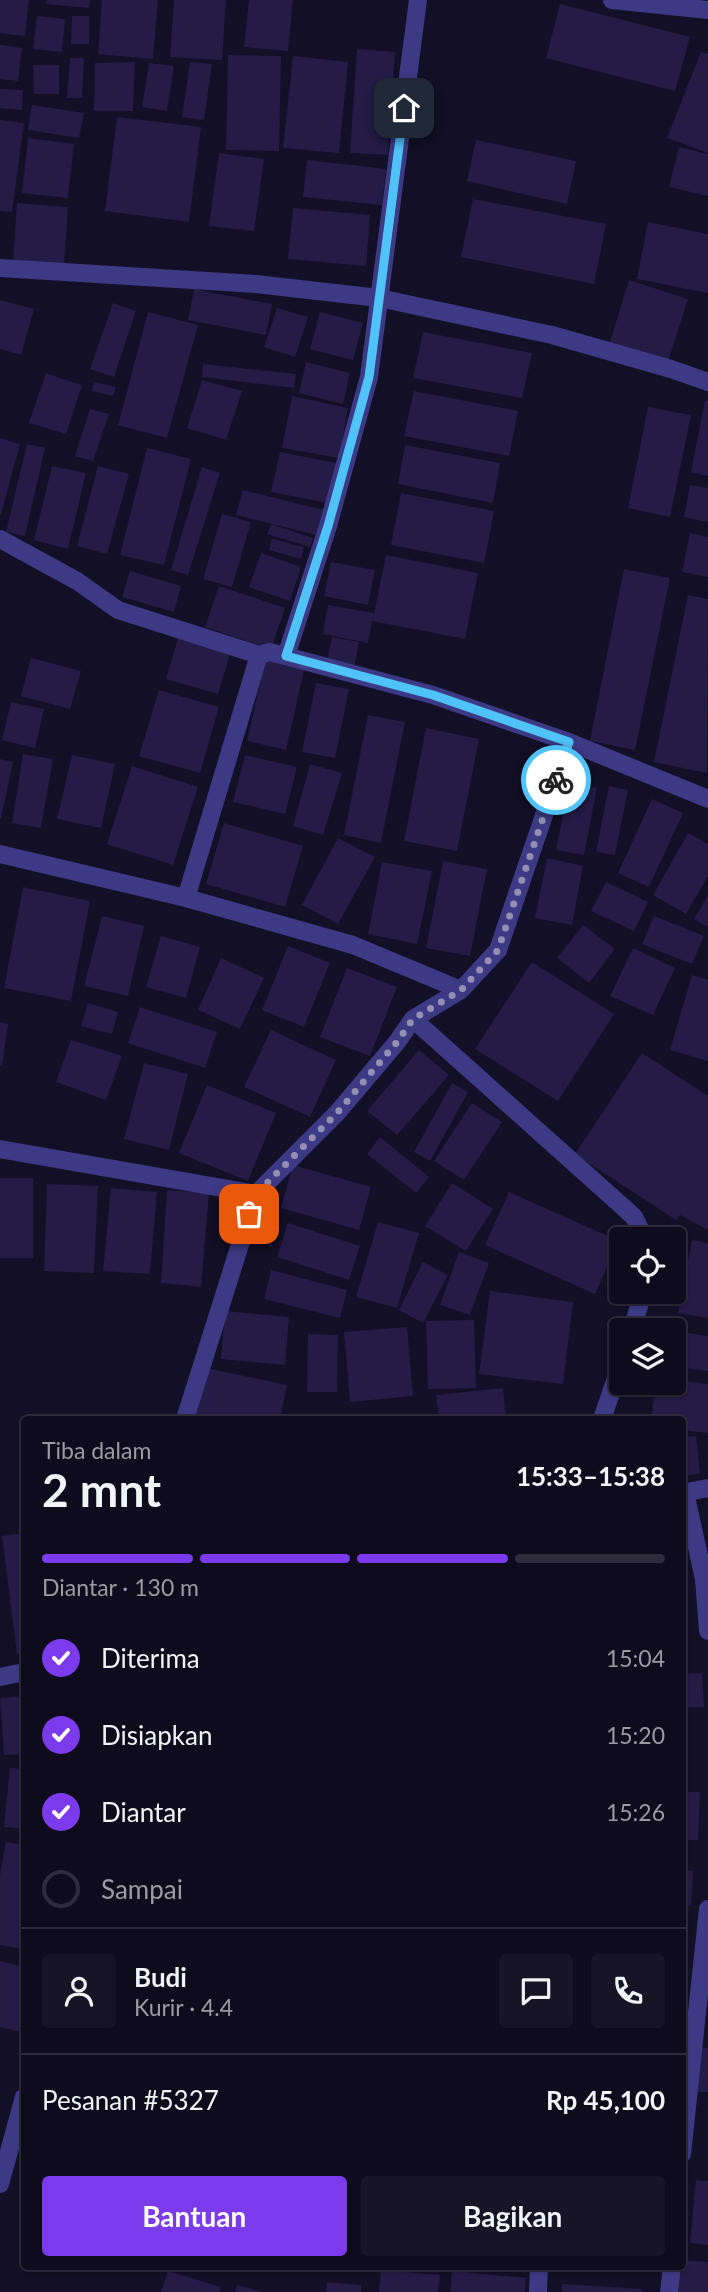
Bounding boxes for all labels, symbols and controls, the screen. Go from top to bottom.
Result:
pin [374,78,434,138]
icon: home [385,89,423,127]
courier [521,745,591,815]
icon: bike [537,761,575,799]
pin [219,1184,279,1244]
icon: bag [230,1195,268,1233]
map controls [609,1227,686,1395]
button: locate [609,1227,686,1304]
button: layers [609,1318,686,1395]
text: Tiba dalam [42,1436,151,1464]
text: 15:33–15:38 [516,1460,665,1492]
text: 2 mnt [42,1462,161,1517]
text: Diantar · 130 m [42,1573,199,1601]
icon: check [42,1639,80,1677]
text: Diterima [101,1642,200,1674]
text: 15:04 [606,1644,665,1672]
icon: check [42,1716,80,1754]
text: Disiapkan [101,1719,212,1751]
text: 15:20 [606,1721,665,1749]
icon: check [42,1793,80,1831]
text: Diantar [101,1796,186,1828]
text: 15:26 [606,1798,665,1826]
text: Sampai [101,1873,183,1905]
button: person [42,1954,116,2028]
button: chat [499,1954,573,2028]
button: phone [591,1954,665,2028]
text: Budi [134,1961,187,1993]
text: Kurir · 4.4 [134,1993,233,2021]
text: Pesanan #5327 [42,2084,219,2116]
text: Rp 45,100 [546,2084,665,2116]
button: Bantuan [42,2176,347,2256]
button: Bagikan [361,2176,665,2256]

